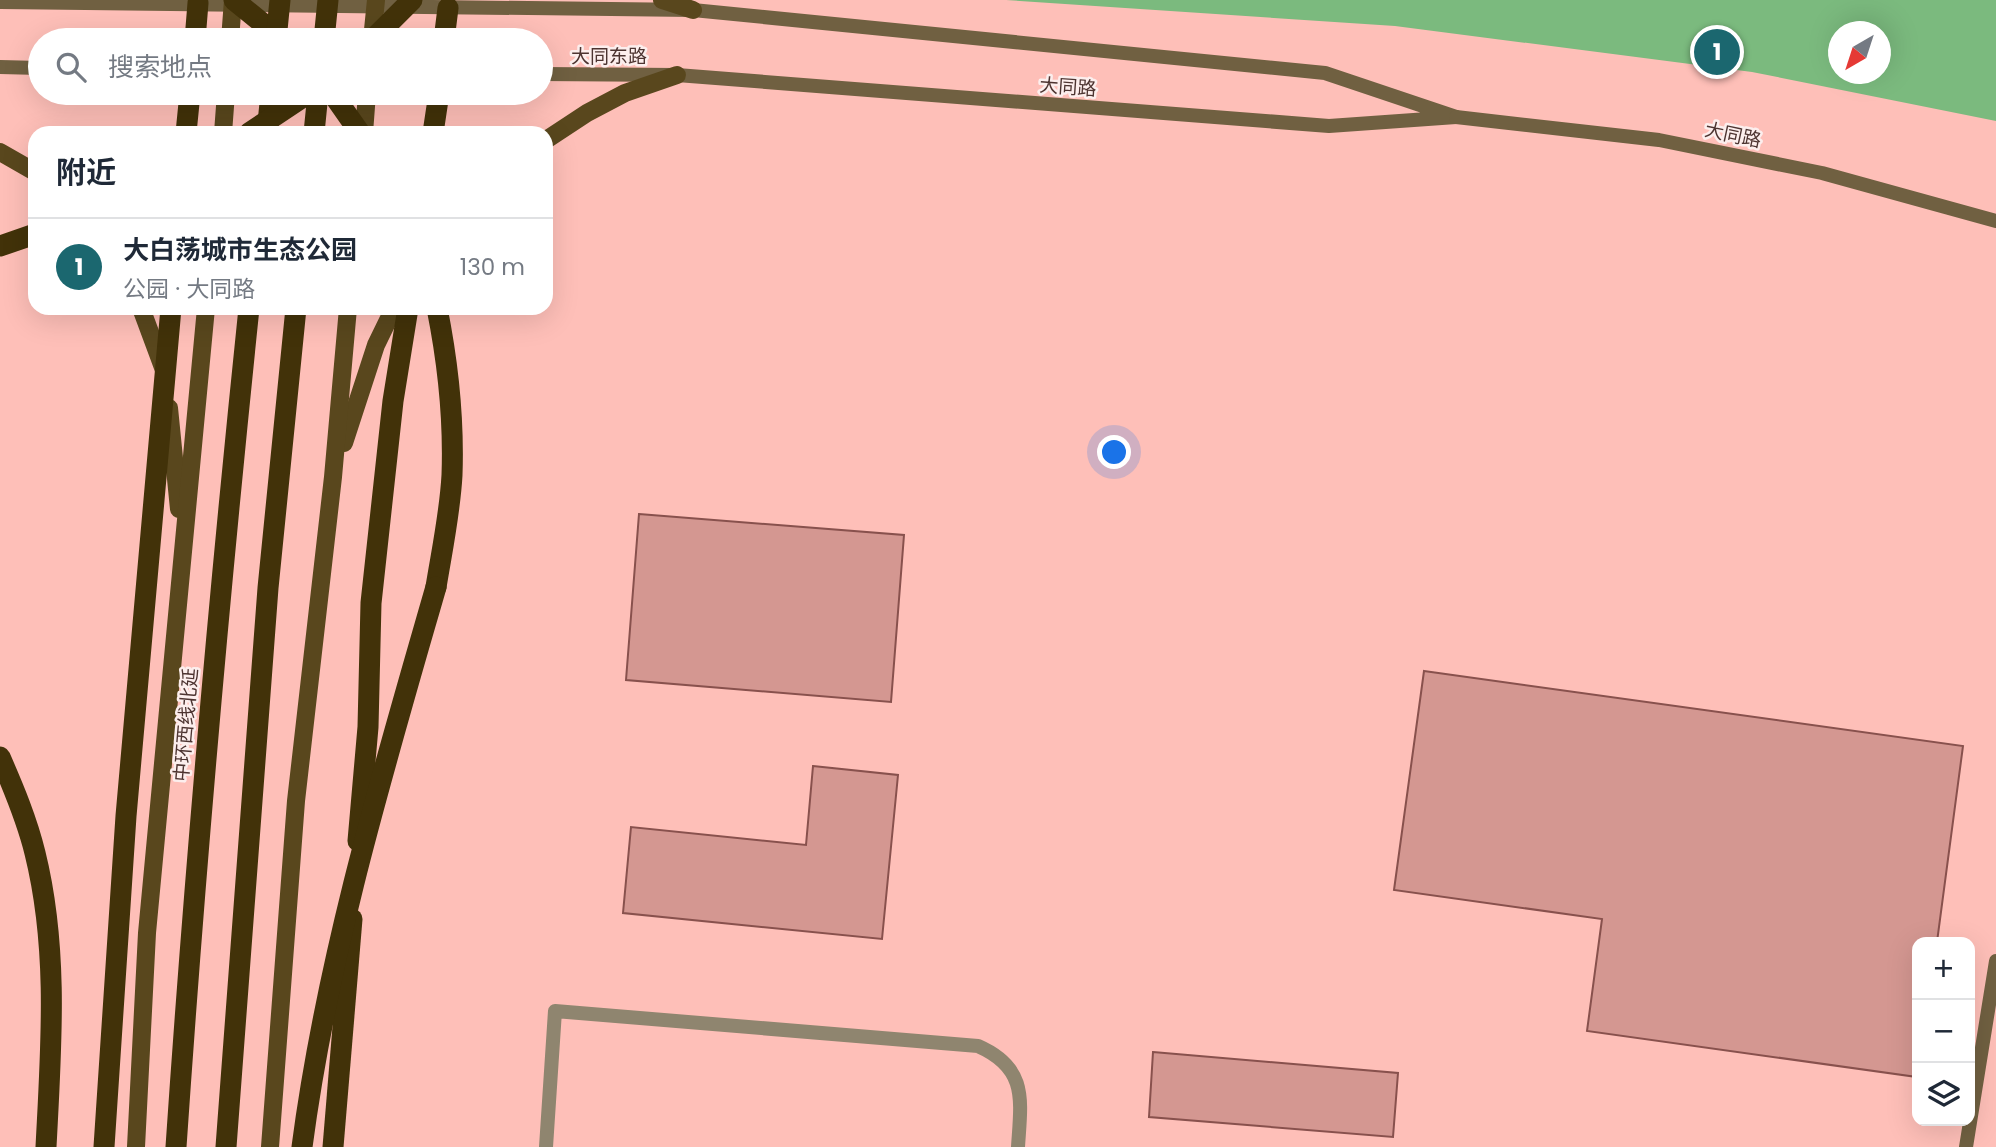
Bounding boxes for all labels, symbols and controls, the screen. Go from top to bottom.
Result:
north arrow [1828,21,1891,84]
pin: 1 [1694,26,1740,78]
search box [28,28,553,105]
street label: 大同东路 [571,43,647,70]
icon: search [52,48,90,86]
text: 搜索地点 [108,49,212,85]
street label: 大同路 [1039,72,1097,102]
street label: 大同路 [1702,116,1764,154]
text: 附近 [56,151,116,194]
text: 大白荡城市生态公园 [123,232,357,268]
text: 1 [75,251,83,283]
text: 130 m [460,251,525,283]
text: 公园 · 大同路 [123,273,255,305]
your location [1097,435,1131,469]
street label: 中环西线北延 [168,667,204,783]
map controls [1912,937,1975,1126]
button: + [1912,937,1975,1000]
button: − [1912,1000,1975,1063]
button: layers [1912,1063,1975,1126]

